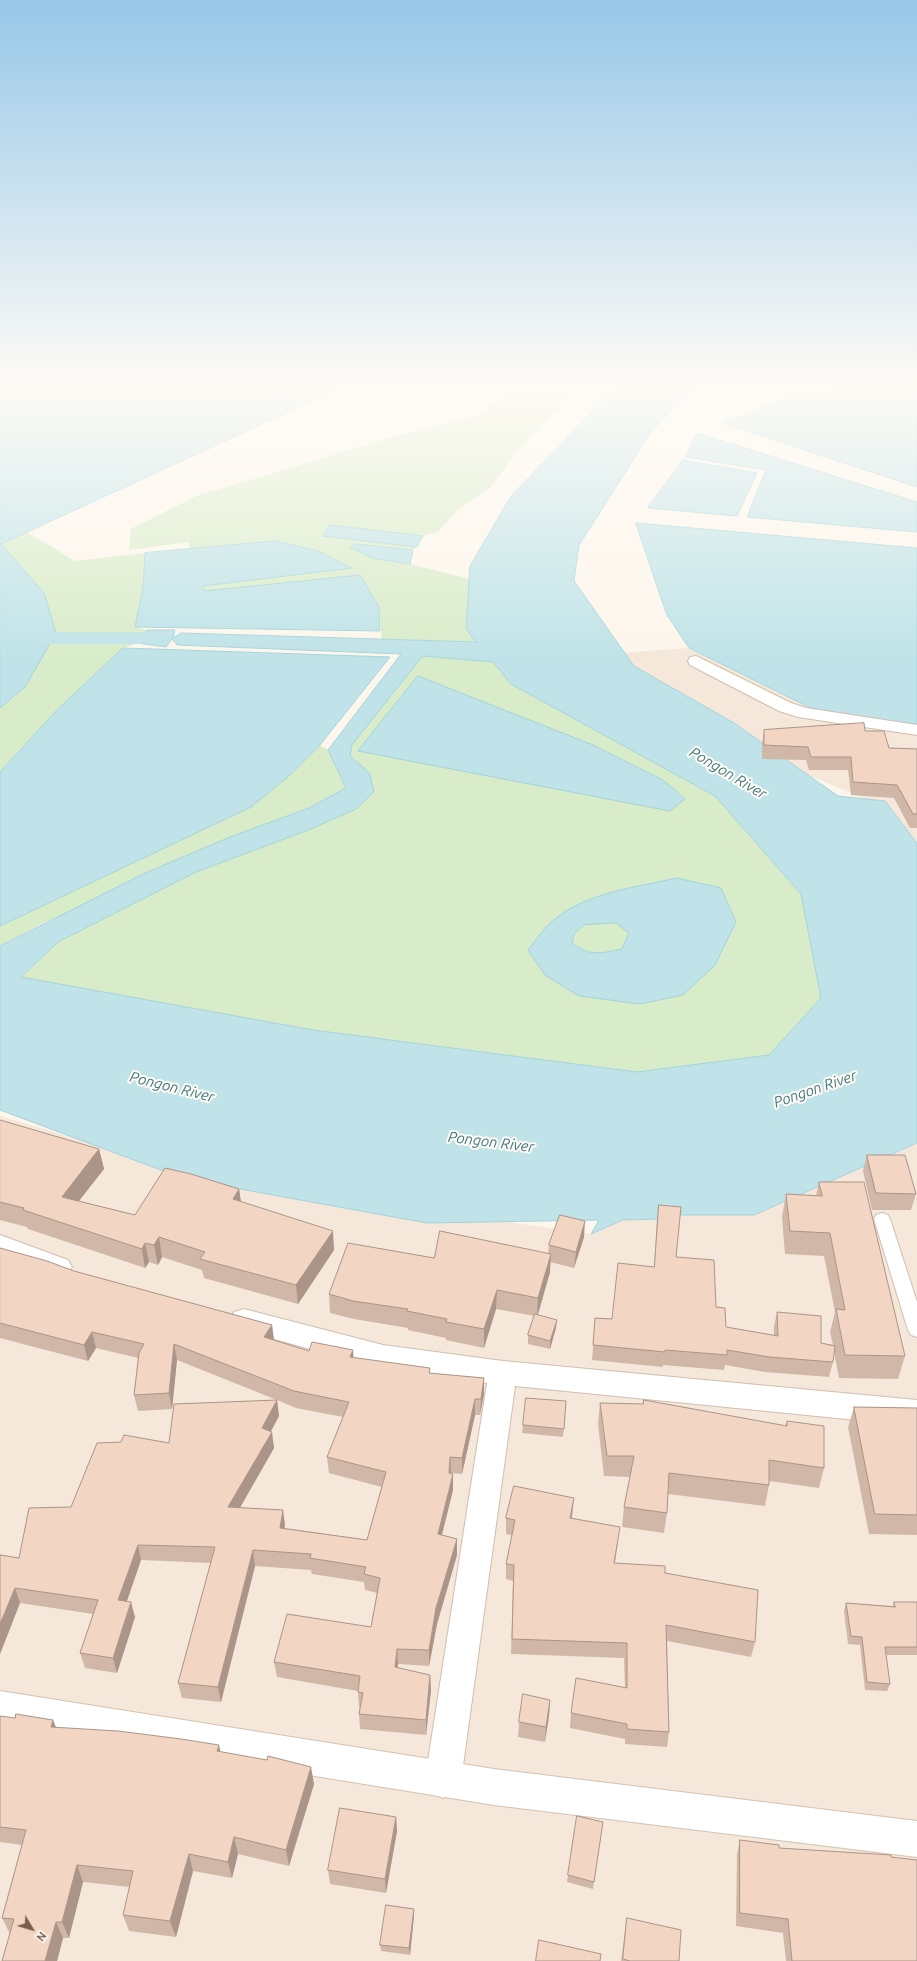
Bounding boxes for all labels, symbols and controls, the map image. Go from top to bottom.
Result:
water label: Pongon River [686,743,770,803]
water label: Pongon River [771,1066,859,1112]
water label: Pongon River [128,1068,216,1106]
water label: Pongon River [447,1128,535,1156]
north arrow [12,1909,52,1949]
text: N [34,1929,49,1943]

